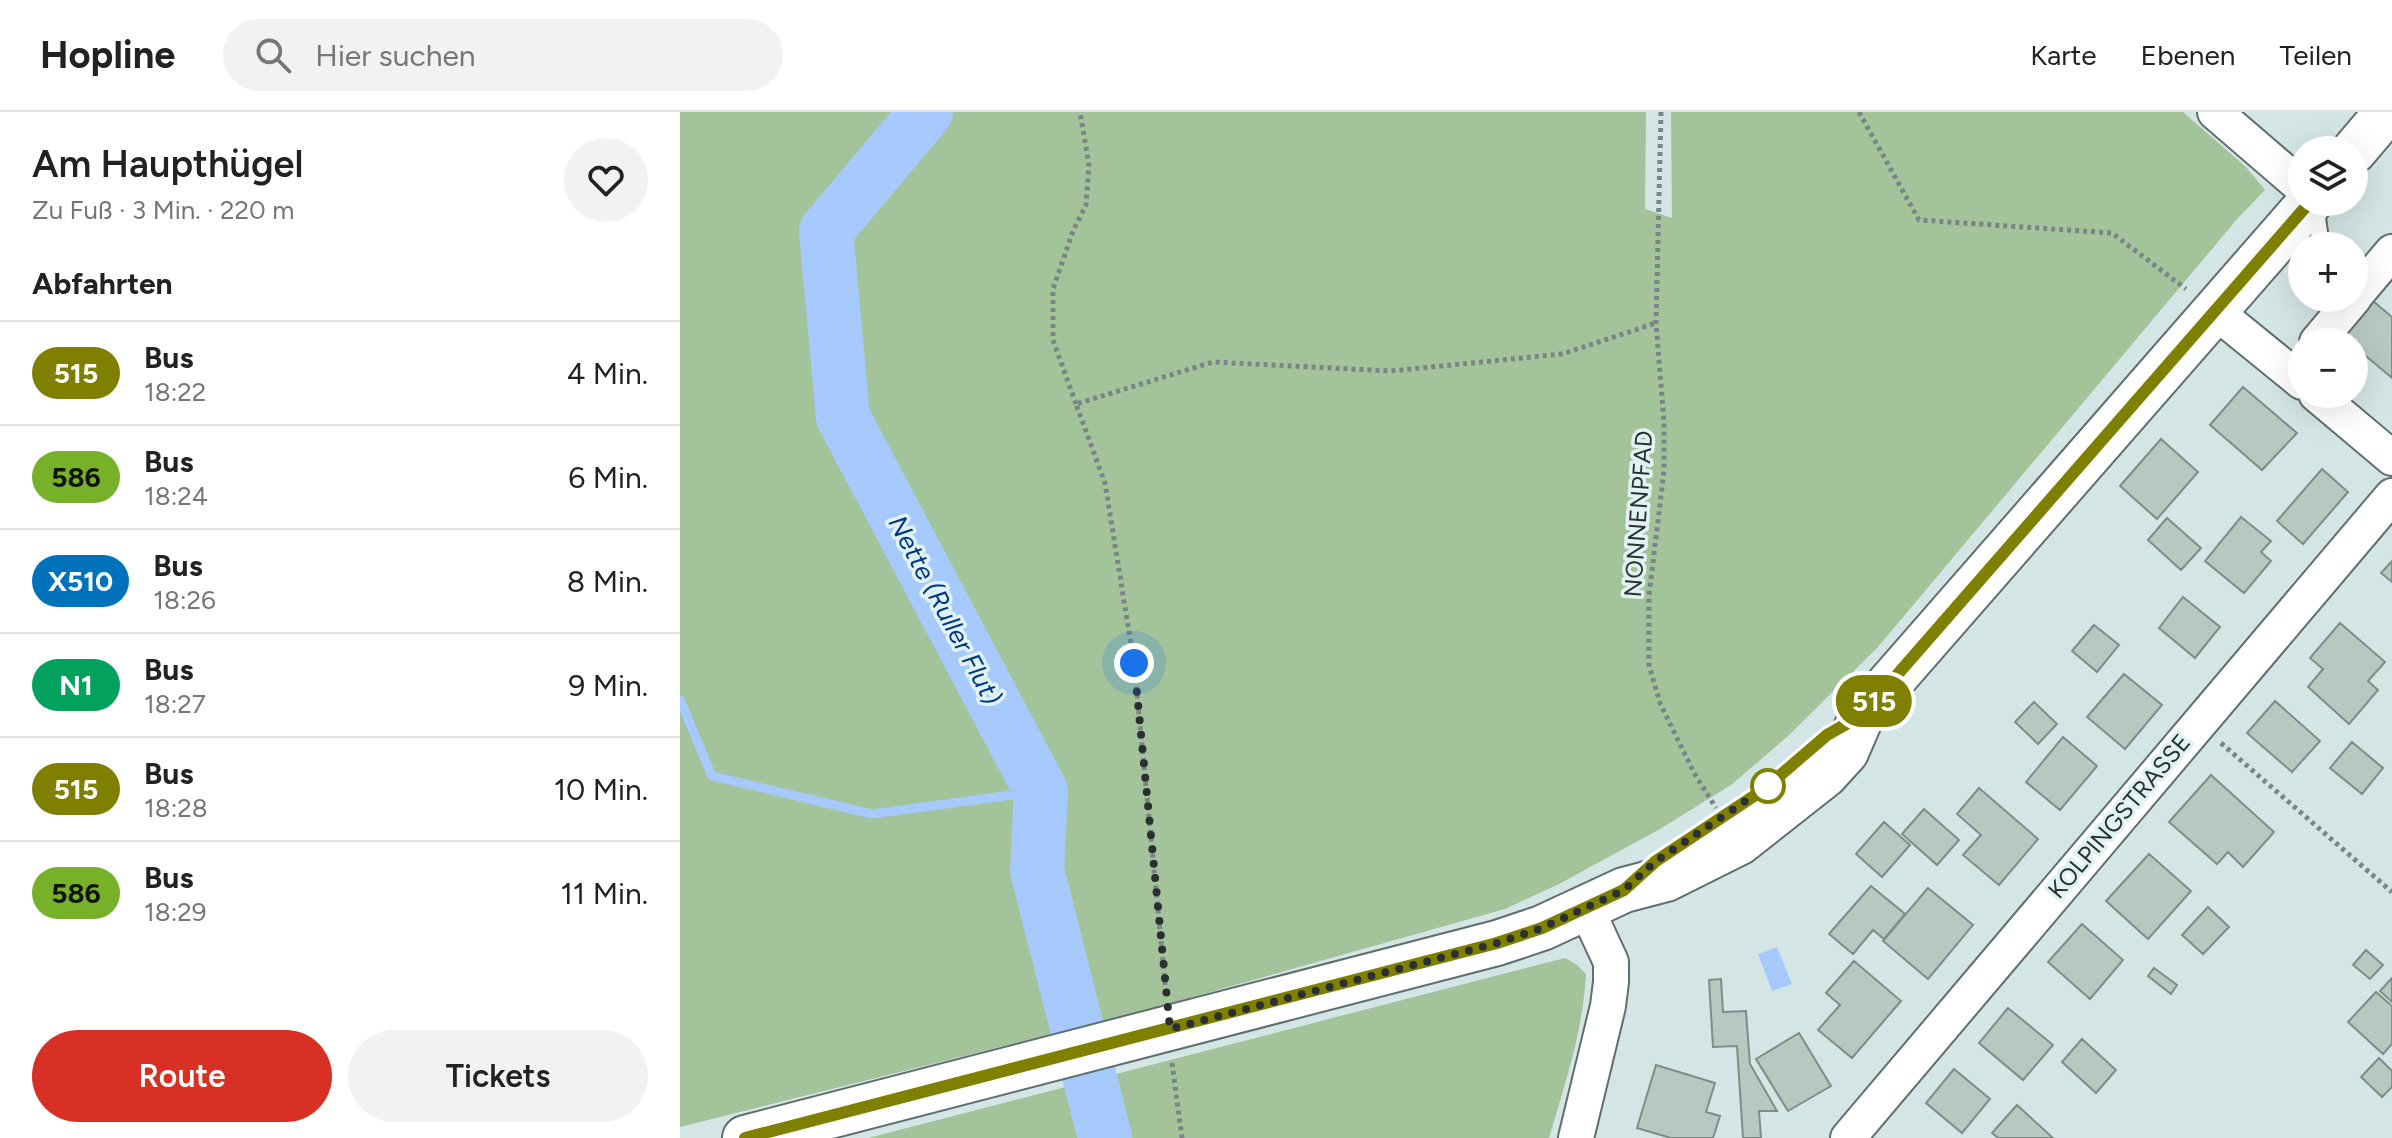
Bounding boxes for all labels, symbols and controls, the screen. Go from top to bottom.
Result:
search box [223,19,783,91]
text: Hopline [40,32,175,78]
icon: search [251,33,295,77]
text: Hier suchen [315,37,476,74]
text: Karte [2030,38,2097,72]
text: Ebenen [2141,38,2235,72]
text: Teilen [2279,38,2352,72]
map controls [2288,136,2368,408]
button: layers [2288,136,2368,216]
button: heart [564,138,648,222]
text: Am Haupthügel [32,141,303,187]
text: Zu Fuß · 3 Min. · 220 m [32,194,294,226]
button: + [2288,232,2368,312]
text: Abfahrten [32,265,173,302]
button: − [2288,328,2368,408]
text: Bus [144,339,193,376]
text: 4 Min. [567,355,648,392]
text: 515 [54,356,98,390]
text: 18:22 [144,376,206,408]
street label: NONNENPFAD [1618,430,1658,598]
text: Bus [144,443,193,480]
text: 6 Min. [568,459,648,496]
text: 586 [51,460,101,494]
text: 18:24 [144,480,208,512]
water label: Nette (Ruller Flut) [882,510,1008,710]
text: Bus [153,547,203,584]
text: 8 Min. [567,563,648,600]
text: X510 [48,564,113,598]
text: 18:26 [153,584,216,616]
your location [1114,643,1154,683]
text: Bus [144,651,193,688]
text: 9 Min. [568,667,648,704]
text: N1 [59,668,93,702]
line badge: 515 [1828,675,1920,727]
text: 515 [1852,684,1896,718]
text: 18:27 [144,688,206,720]
street label: KOLPINGSTRASSE [2042,728,2196,904]
text: Bus [144,755,193,792]
unlabelled marker [1751,769,1785,803]
text: 10 Min. [554,771,648,808]
text: 515 [54,772,98,806]
text: 18:28 [144,792,208,824]
text: Bus [144,859,193,896]
text: 11 Min. [560,875,648,912]
text: 586 [51,876,101,910]
text: 18:29 [144,896,207,928]
button: Route [32,1030,332,1122]
button: Tickets [348,1030,648,1122]

